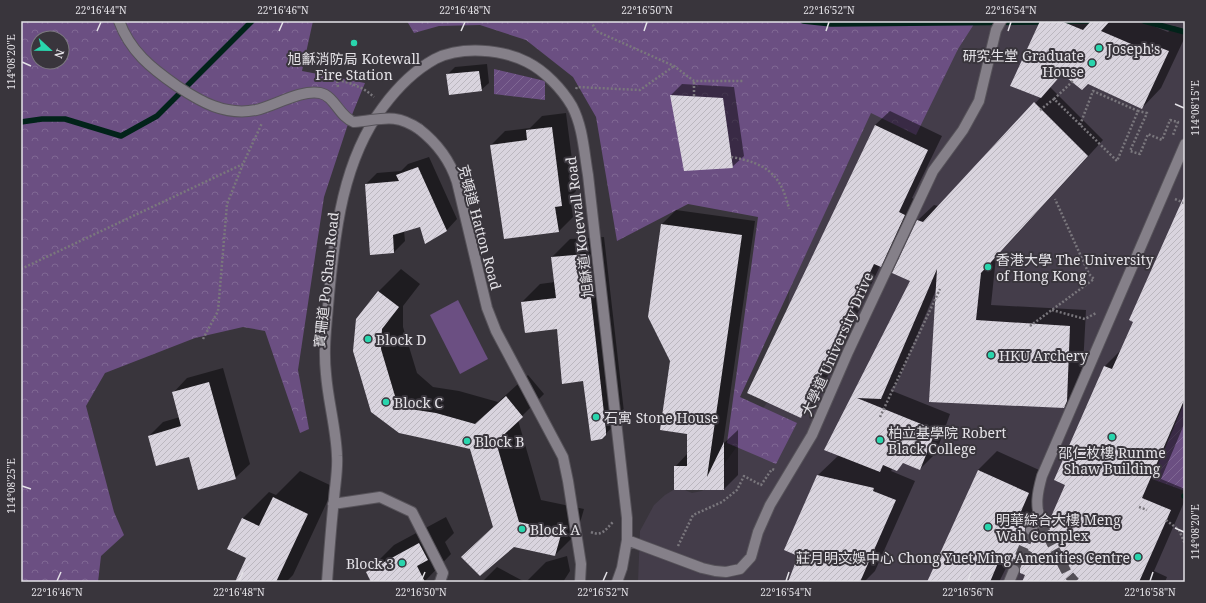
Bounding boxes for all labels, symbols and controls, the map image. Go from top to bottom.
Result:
text: 22°16'44"N [75,3,127,17]
text: 22°16'46"N [257,3,309,17]
text: 22°16'48"N [439,3,491,17]
text: 22°16'50"N [621,3,673,17]
text: 22°16'52"N [803,3,855,17]
text: 22°16'54"N [985,3,1037,17]
north arrow [30,30,70,70]
text: 114°08'20"E [4,34,18,90]
marker: 旭龢消防局 Kotewall Fire Station [349,38,359,48]
place label: Joseph's [1106,39,1160,58]
marker: Joseph's [1094,43,1104,53]
place label: 研究生堂 Graduate House [962,46,1084,81]
text: N [51,47,68,61]
place label: 旭龢消防局 Kotewall Fire Station [288,49,421,84]
marker: 研究生堂 Graduate House [1087,58,1097,68]
text: 114°08'15"E [1188,80,1202,136]
street label: 旭龢道 Kotewall Road [561,155,597,298]
street label: 克頓道 Hatton Road [454,162,506,292]
street label: 寶珊道 Po Shan Road [309,211,343,349]
place label: 香港大學 The University of Hong Kong [996,250,1154,285]
marker: 香港大學 The University of Hong Kong [983,262,993,272]
street label: 大學道 University Drive [797,269,877,419]
place label: Block D [376,330,426,349]
marker: Block D [363,334,373,344]
place label: HKU Archery [999,346,1088,365]
marker: HKU Archery [986,350,996,360]
place label: Block C [394,393,443,412]
marker: Block C [381,397,391,407]
place label: 石寓 Stone House [604,408,718,427]
marker: 石寓 Stone House [591,412,601,422]
place label: 柏立基學院 Robert Black College [888,423,1007,458]
place label: Block B [475,432,524,451]
marker: 邵仁枚樓 Runme Shaw Building [1107,432,1117,442]
marker: 柏立基學院 Robert Black College [875,435,885,445]
marker: Block B [462,436,472,446]
place label: 邵仁枚樓 Runme Shaw Building [1058,443,1166,478]
text: 114°08'25"E [4,458,18,514]
text: 114°08'20"E [1188,504,1202,560]
place label: 明華綜合大樓 Meng Wah Complex [996,510,1121,545]
place label: Block A [530,520,580,539]
marker: 明華綜合大樓 Meng Wah Complex [983,522,993,532]
marker: Block A [517,524,527,534]
place label: 莊月明文娛中心 Chong Yuet Ming Amenities Centre [796,548,1130,567]
marker: 莊月明文娛中心 Chong Yuet Ming Amenities Centre [1133,552,1143,562]
place label: Block 3 [346,554,394,573]
marker: Block 3 [397,558,407,568]
text: 22°16'46"N [31,585,83,599]
text: 22°16'48"N [213,585,265,599]
text: 22°16'50"N [395,585,447,599]
text: 22°16'52"N [577,585,629,599]
text: 22°16'54"N [760,585,812,599]
text: 22°16'56"N [942,585,994,599]
text: 22°16'58"N [1124,585,1176,599]

